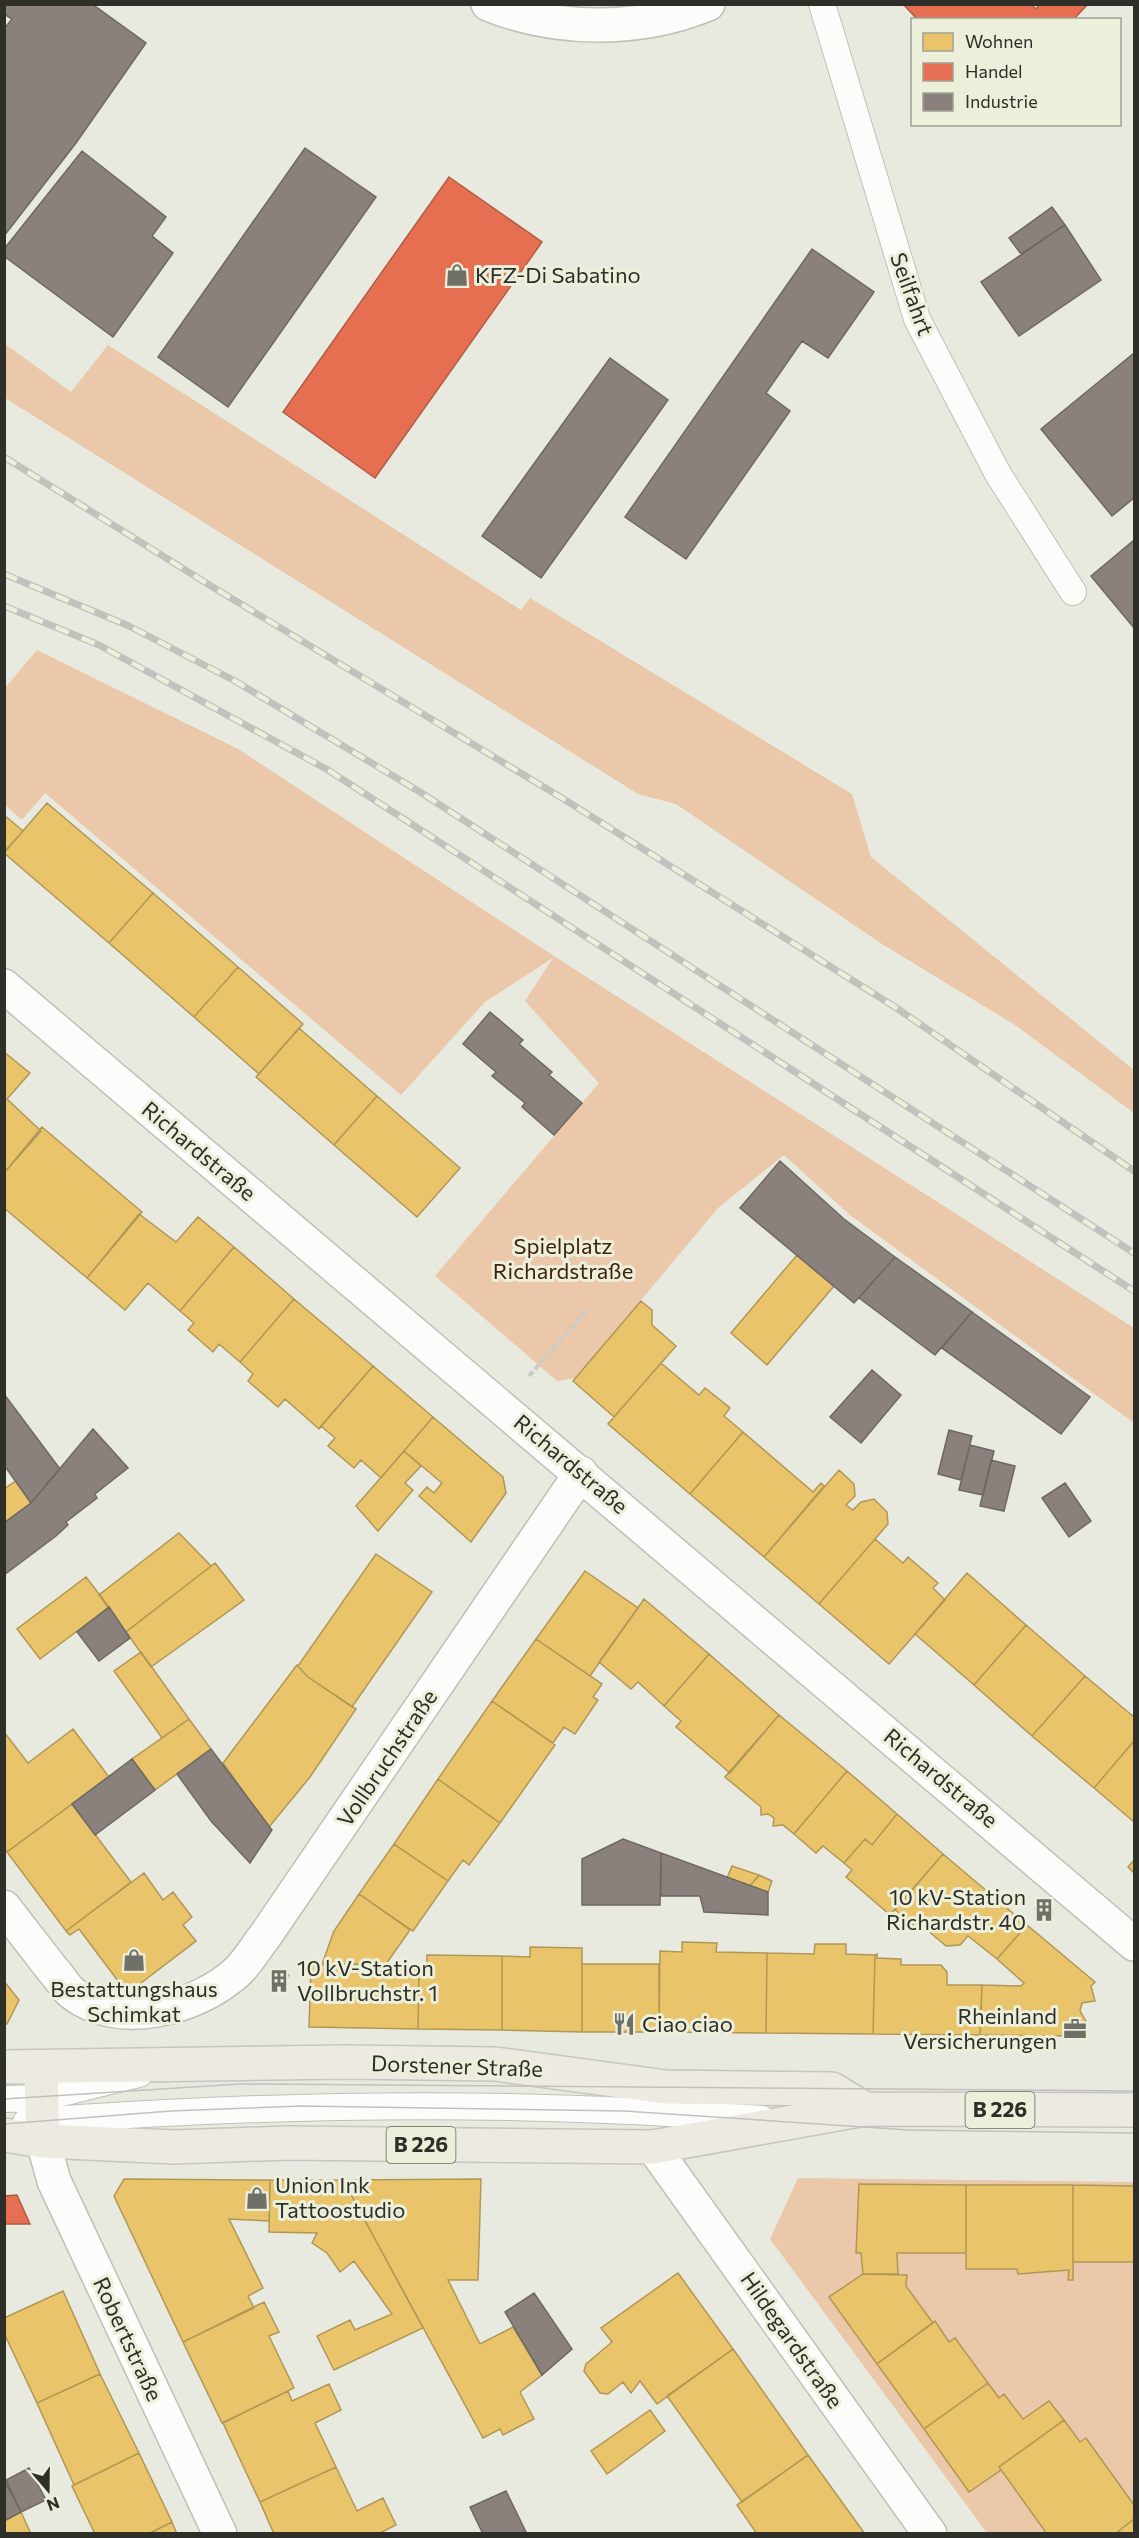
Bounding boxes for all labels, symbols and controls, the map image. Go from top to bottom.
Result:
legend [911,18,1121,126]
text: Wohnen [965,30,1033,52]
text: Handel [965,60,1023,82]
text: Industrie [965,90,1038,112]
street label: Seilfahrt [885,249,940,339]
place label: KFZ-Di Sabatino [475,261,641,288]
shop icon: KFZ-Di Sabatino [444,262,470,288]
street label: Richardstraße [137,1095,262,1206]
park label: Spielplatz Richardstraße [493,1232,633,1284]
street label: Richardstraße [509,1408,634,1519]
street label: Vollbruchstraße [331,1684,442,1831]
street label: Richardstraße [879,1722,1004,1833]
place label: 10 kV-Station Richardstr. 40 [886,1883,1026,1935]
building icon: 10 kV-Station Richardstr. 40 [1031,1897,1057,1923]
shop icon: Bestattungshaus Schimkat [121,1947,147,1973]
place label: 10 kV-Station Vollbruchstr. 1 [297,1954,438,2006]
building icon: 10 kV-Station Vollbruchstr. 1 [266,1968,292,1994]
place label: Bestattungshaus Schimkat [50,1975,218,2027]
place label: Rheinland Versicherungen [903,2002,1057,2054]
place label: Ciao ciao [642,2010,733,2037]
restaurant icon: Ciao ciao [611,2011,637,2037]
office icon: Rheinland Versicherungen [1062,2016,1088,2042]
street label: Dorstener Straße [371,2049,543,2082]
road number: B 226 [966,2092,1034,2128]
road number: B 226 [386,2127,456,2163]
place label: Union Ink Tattoostudio [275,2171,405,2223]
shop icon: Union Ink Tattoostudio [244,2185,270,2211]
street label: Hildegardstraße [735,2266,849,2413]
street label: Robertstraße [88,2273,169,2405]
north arrow [18,2460,78,2520]
text: N [44,2494,62,2516]

